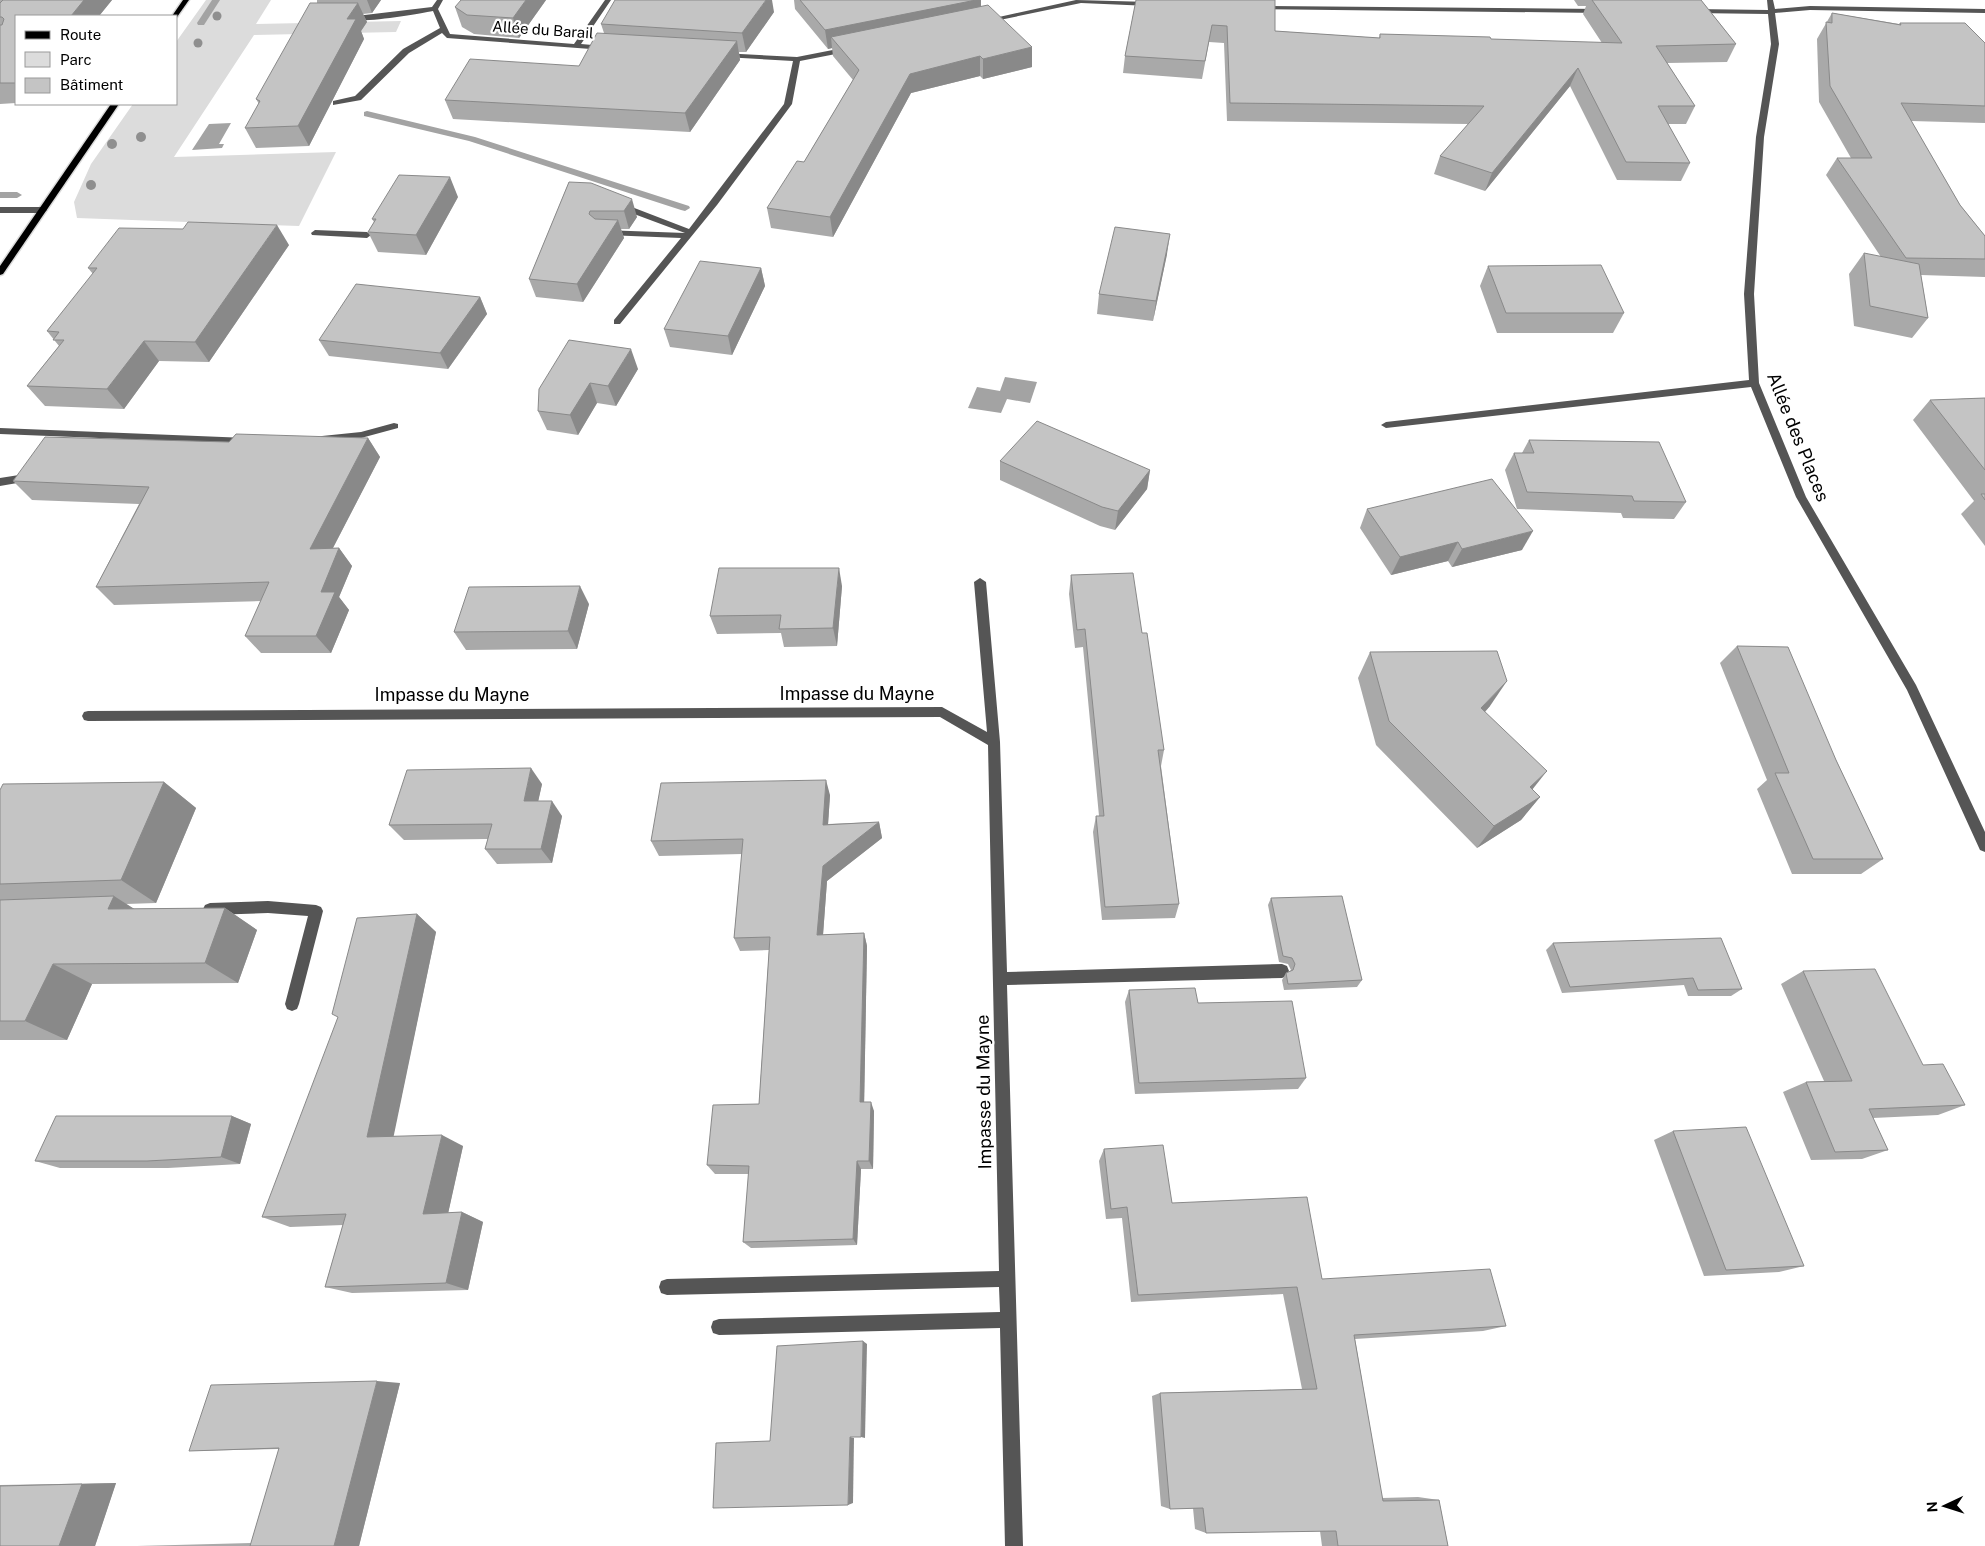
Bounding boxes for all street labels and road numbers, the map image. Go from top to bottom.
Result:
street label: Allée du Barail [492,17,594,42]
street label: Allée des Places [1763,369,1834,504]
street label: Impasse du Mayne [780,683,934,704]
street label: Impasse du Mayne [375,684,529,705]
street label: Impasse du Mayne [972,1014,995,1170]

